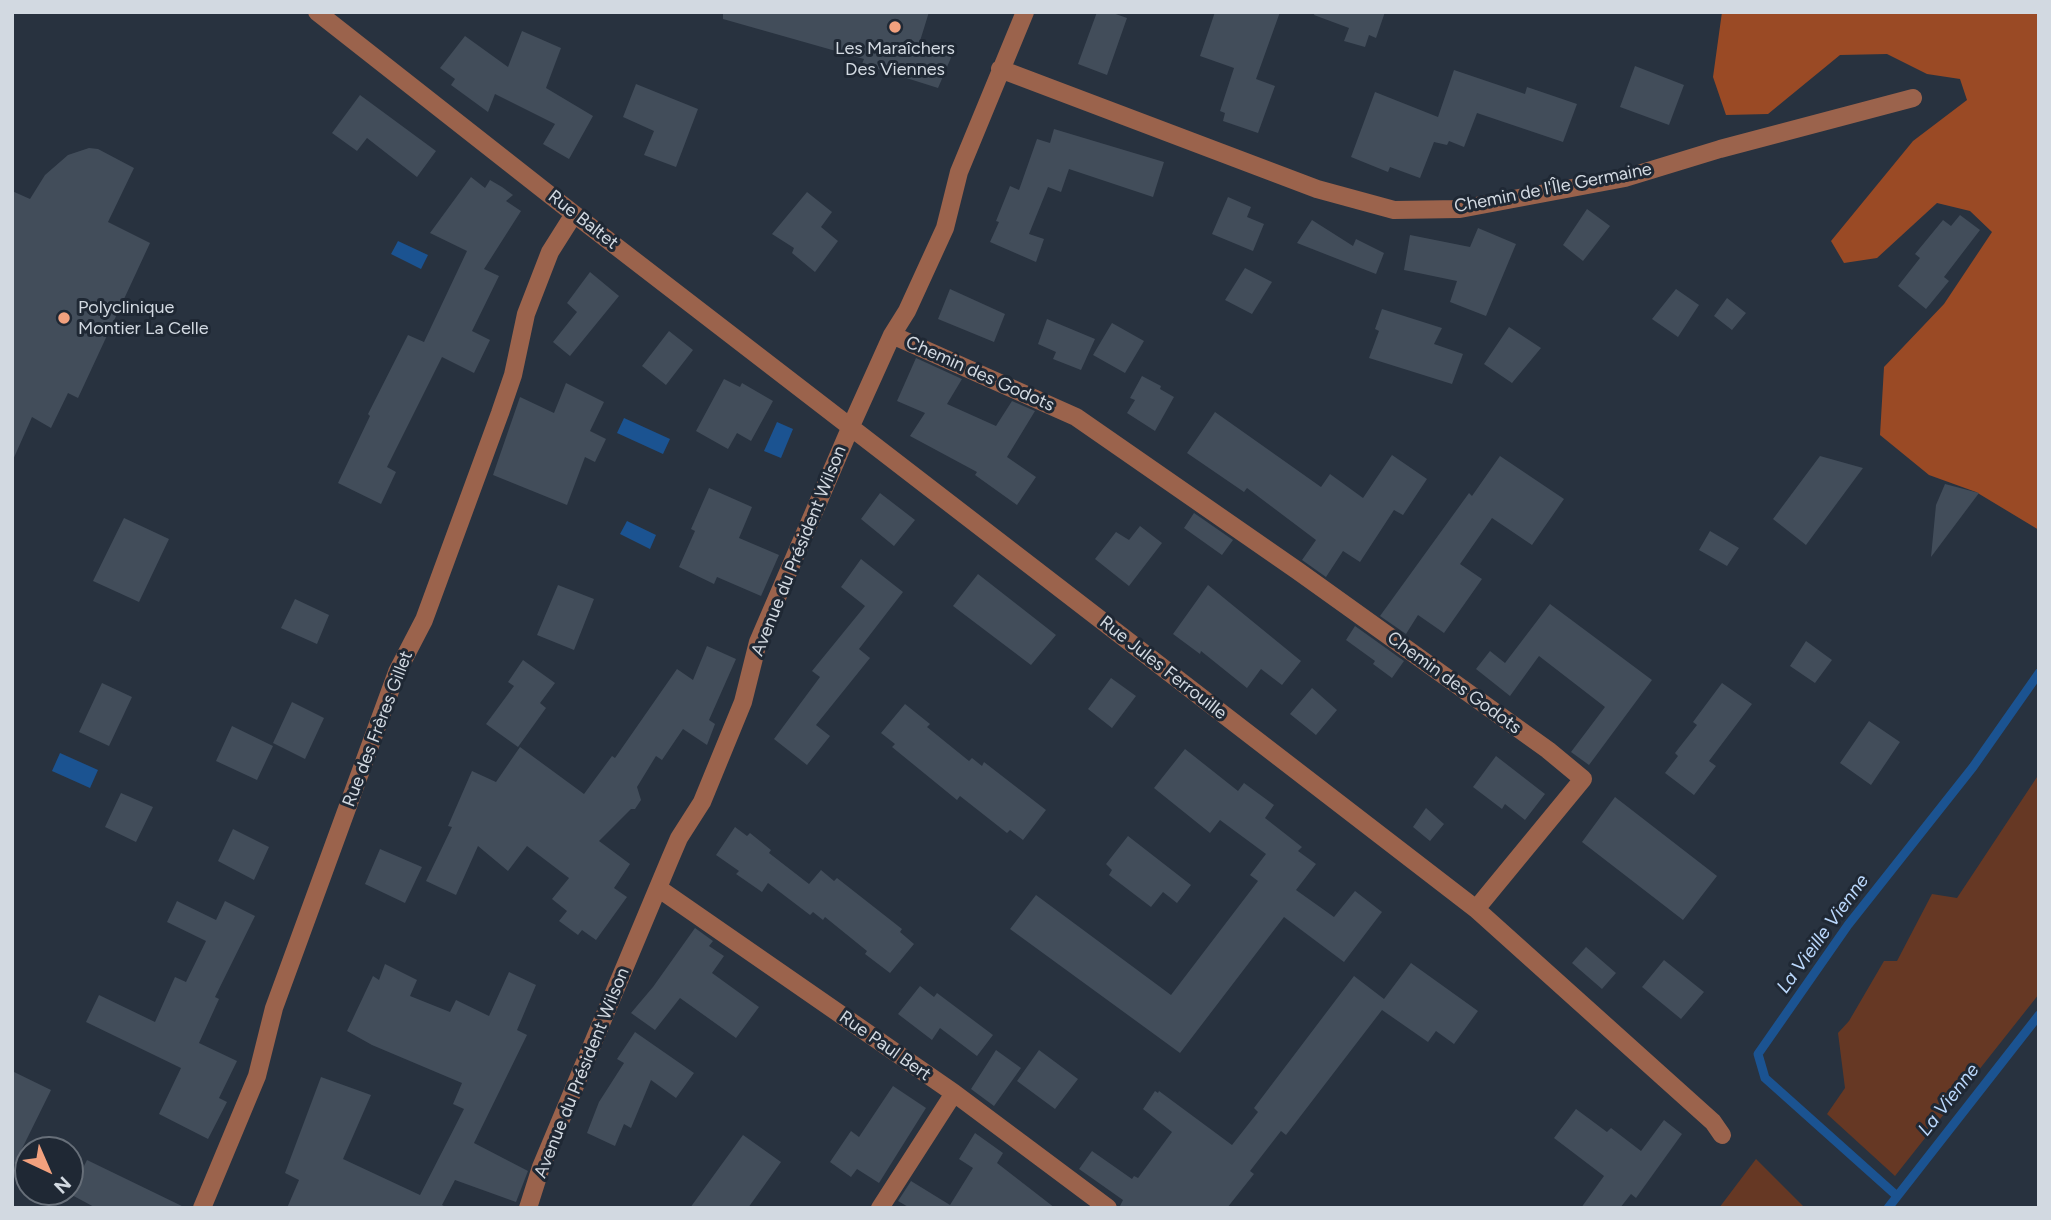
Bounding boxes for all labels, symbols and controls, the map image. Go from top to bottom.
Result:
marker: Les Maraîchers Des Viennes [887,19,903,35]
place label: Les Maraîchers Des Viennes [835,38,955,80]
street label: Chemin de l'Île Germaine [1453,158,1653,218]
street label: Rue Baltet [544,186,622,254]
place label: Polyclinique Montier La Celle [78,297,209,340]
marker: Polyclinique Montier La Celle [56,310,72,326]
street label: Chemin des Godots [902,332,1058,416]
street label: Avenue du Président Wilson [747,443,851,659]
street label: Rue Jules Ferrouille [1095,612,1231,724]
street label: Chemin des Godots [1383,627,1525,739]
street label: Rue des Frères Gillet [338,648,418,810]
water label: La Vieille Vienne [1772,870,1874,998]
street label: Avenue du Président Wilson [530,965,634,1181]
street label: Rue Paul Bert [835,1006,935,1086]
water label: La Vienne [1914,1059,1984,1141]
north arrow [14,1136,84,1206]
text: N [49,1172,76,1198]

